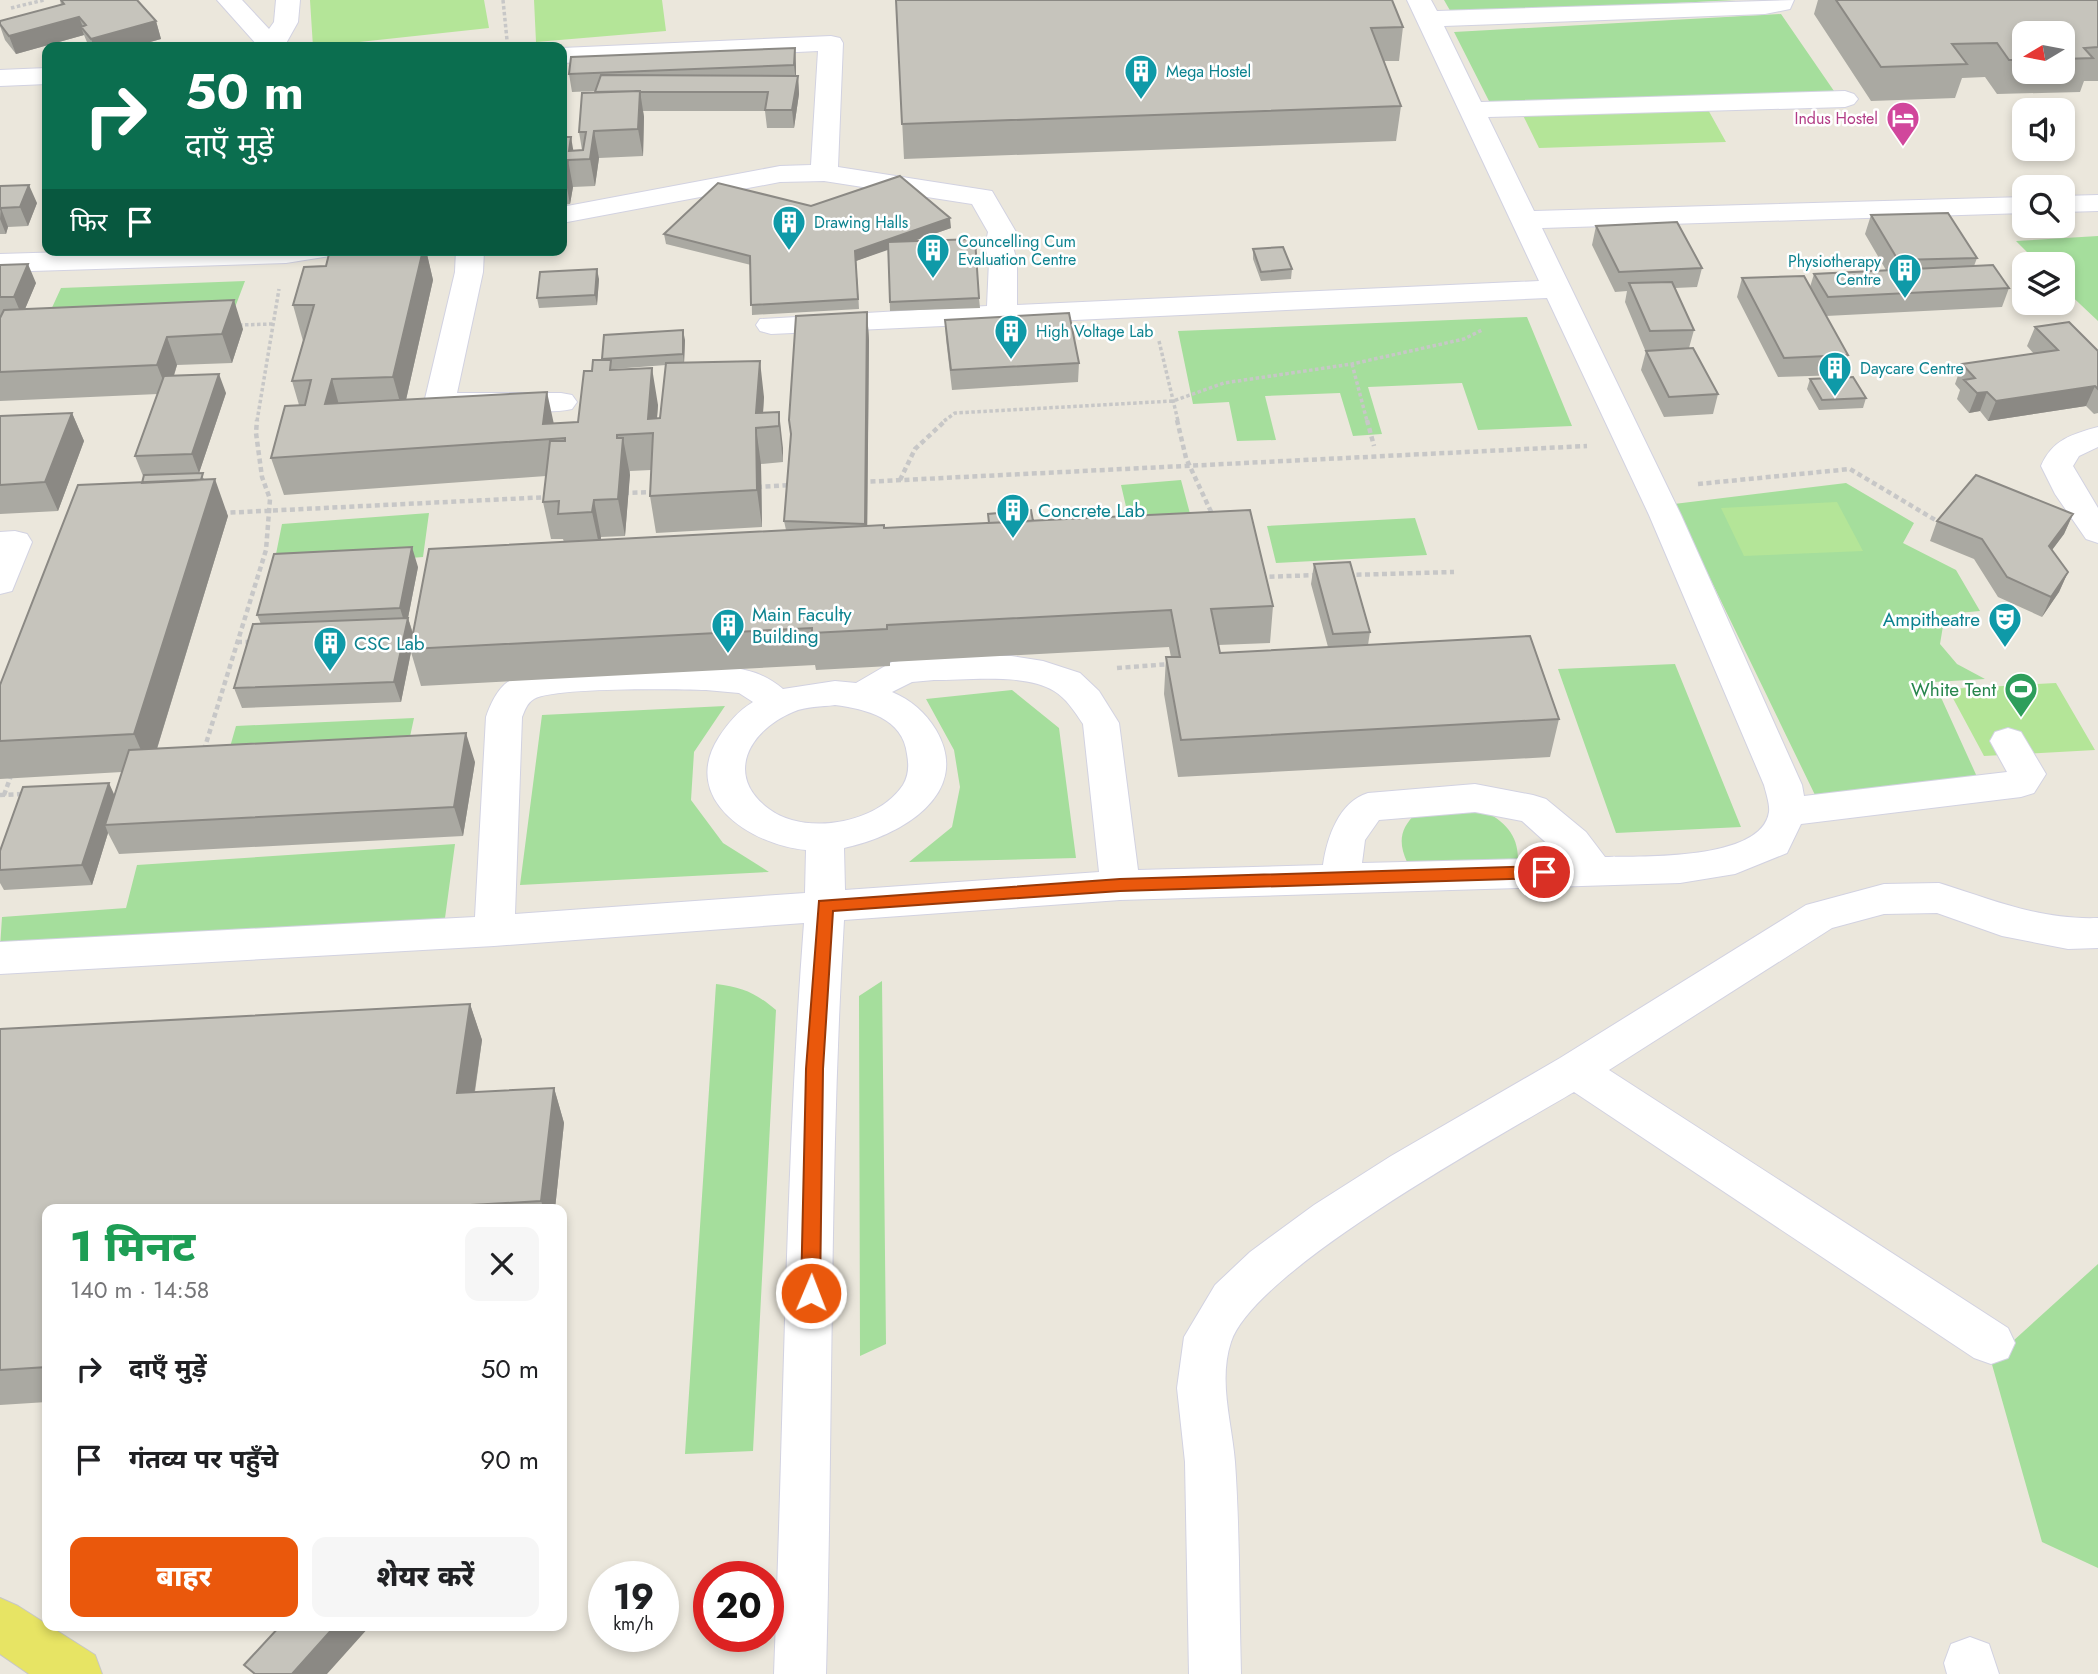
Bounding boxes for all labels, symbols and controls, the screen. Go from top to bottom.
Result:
north arrow [2012,21,2076,84]
map controls [2012,21,2075,315]
building icon: Mega Hostel [1122,52,1160,101]
text: 50 m [185,57,304,127]
place label: Mega Hostel [1166,60,1251,83]
icon: right [70,70,161,161]
button: sound [2012,98,2075,161]
hotel icon: Indus Hostel [1884,99,1922,148]
place label: Indus Hostel [1795,107,1878,130]
text: दाएँ मुड़ें [185,122,274,168]
button: search [2012,175,2075,238]
text: फिर [70,203,107,241]
icon: arrive [121,203,159,241]
building icon: Drawing Halls [770,203,808,252]
place label: Drawing Halls [814,211,908,234]
place label: Councelling Cum Evaluation Centre [958,230,1076,271]
building icon: Councelling Cum Evaluation Centre [914,231,952,280]
place label: Physiotherapy Centre [1788,250,1882,291]
building icon: Physiotherapy Centre [1886,251,1924,300]
button: layers [2012,252,2075,315]
building icon: High Voltage Lab [992,312,1030,361]
place label: High Voltage Lab [1036,320,1153,343]
building icon: Daycare Centre [1816,349,1854,398]
place label: Daycare Centre [1860,357,1964,380]
building icon: Concrete Lab [994,491,1032,540]
place label: Concrete Lab [1038,497,1145,524]
theatre icon: Ampitheatre [1986,600,2024,649]
place label: Main Faculty Building [752,601,852,650]
building icon: Main Faculty Building [709,606,747,655]
place label: Ampitheatre [1883,606,1980,633]
building icon: CSC Lab [311,624,349,673]
place label: CSC Lab [354,630,425,657]
sports icon: White Tent [2002,670,2040,719]
place label: White Tent [1911,676,1996,703]
pin [1514,842,1574,902]
icon: arrive [1525,853,1563,891]
text: 1 मिनट [70,1216,195,1277]
button: close [465,1227,539,1301]
position arrow [774,1256,848,1330]
text: 140 m · 14:58 [70,1273,209,1307]
text: दाएँ मुड़ें [129,1349,207,1387]
icon: right [70,1350,108,1388]
text: 50 m [481,1350,539,1388]
text: गंतव्य पर पहुँचे [129,1440,278,1478]
icon: arrive [70,1441,108,1479]
text: 90 m [480,1441,539,1479]
button: बाहर [70,1537,298,1617]
button: शेयर करें [312,1537,539,1617]
speed limit sign: 20 [693,1561,784,1652]
text: 19 [613,1572,654,1622]
text: km/h [613,1611,654,1637]

